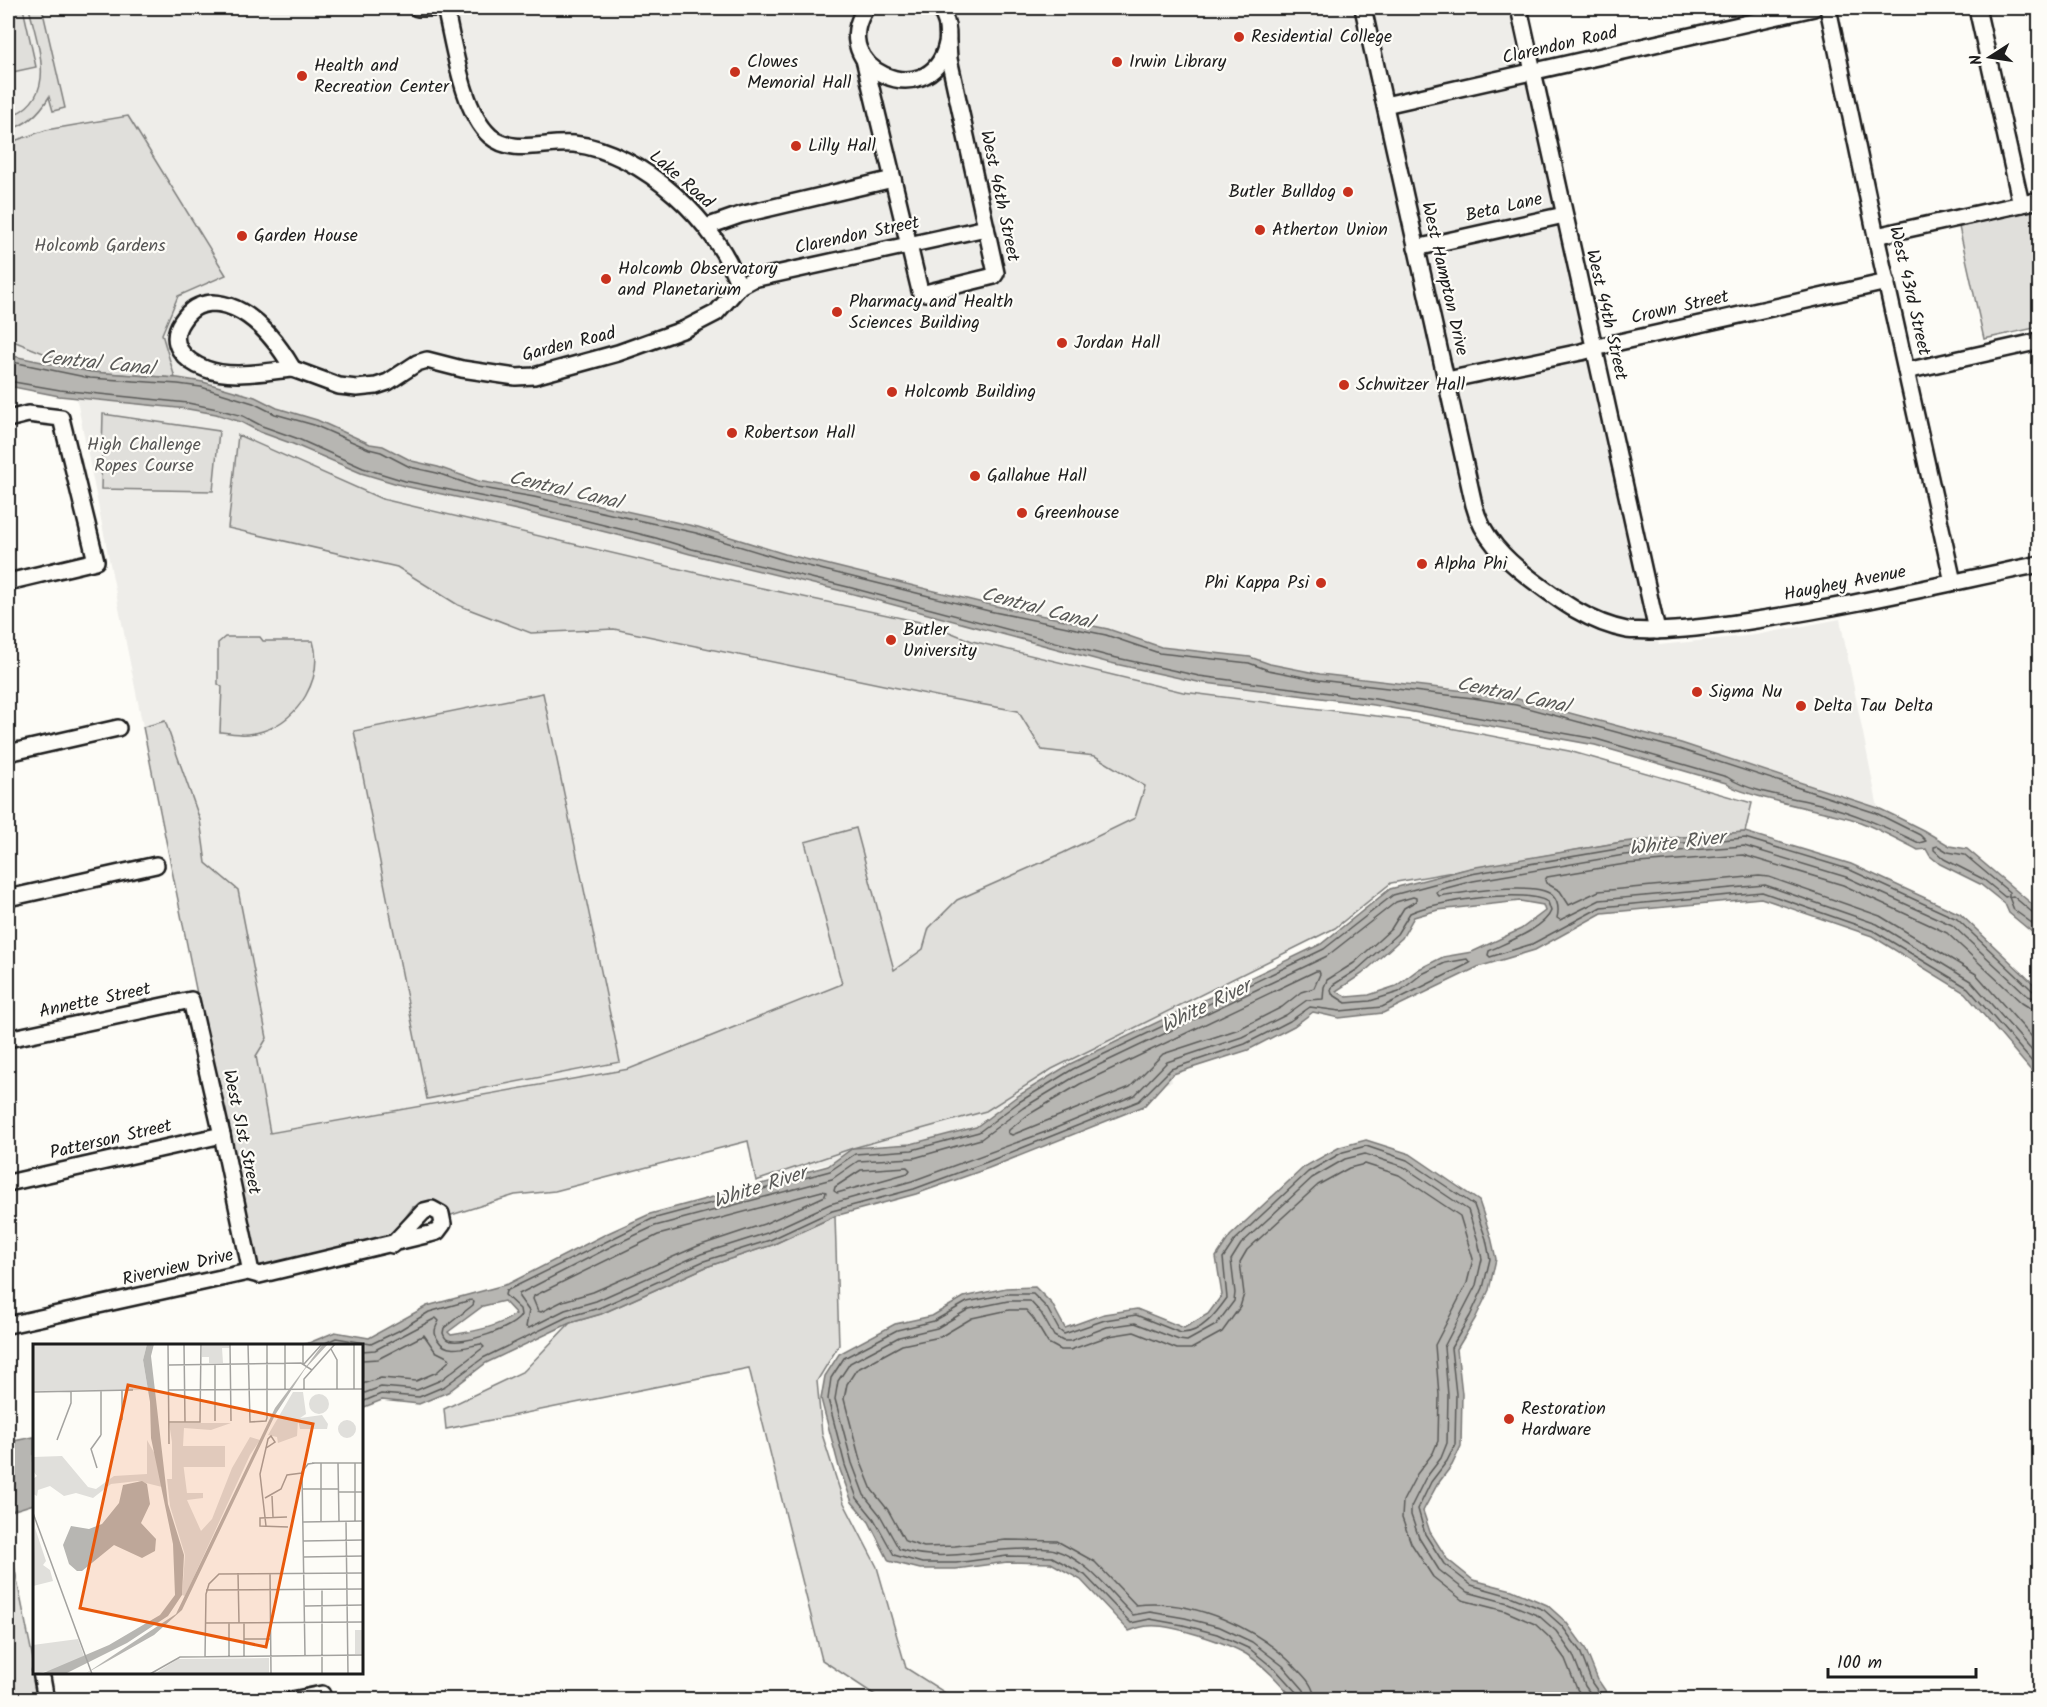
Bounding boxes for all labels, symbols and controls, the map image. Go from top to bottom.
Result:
street label: Clarendon Road [1500,18,1621,73]
place label: Residential College [1251,23,1392,52]
north arrow [1960,27,2020,87]
marker: Residential College [1232,30,1246,44]
place label: Clowes Memorial Hall [747,48,852,98]
place label: Irwin Library [1129,48,1227,77]
place label: Health and Recreation Center [314,52,450,102]
text: N [1964,52,1990,67]
marker: Irwin Library [1110,55,1124,69]
marker: Clowes Memorial Hall [728,65,742,79]
marker: Health and Recreation Center [295,69,309,83]
street label: West 46th Street [971,128,1027,265]
place label: Lilly Hall [808,132,877,161]
marker: Lilly Hall [789,139,803,153]
street label: Lake Road [642,143,721,217]
place label: Butler Bulldog [1229,178,1336,207]
marker: Butler Bulldog [1341,185,1355,199]
street label: Beta Lane [1463,185,1545,231]
street label: West Hampton Drive [1412,199,1476,359]
street label: Clarendon Street [792,208,923,263]
place label: Atherton Union [1272,216,1388,245]
place label: Garden House [254,222,358,251]
marker: Atherton Union [1253,223,1267,237]
street label: West 43rd Street [1880,223,1938,360]
marker: Garden House [235,229,249,243]
park label: Holcomb Gardens [34,232,166,261]
street label: West 44th Street [1577,247,1635,384]
place label: Holcomb Observatory and Planetarium [618,255,778,305]
marker: Holcomb Observatory and Planetarium [599,272,613,286]
street label: Crown Street [1628,282,1733,333]
place label: Pharmacy and Health Sciences Building [849,288,1013,338]
marker: Pharmacy and Health Sciences Building [830,305,844,319]
street label: Garden Road [519,319,620,371]
place label: Jordan Hall [1074,329,1161,358]
marker: Jordan Hall [1055,336,1069,350]
water label: Central Canal [38,342,160,386]
place label: Schwitzer Hall [1356,371,1466,400]
place label: Holcomb Building [904,378,1036,407]
marker: Schwitzer Hall [1337,378,1351,392]
marker: Holcomb Building [885,385,899,399]
place label: Robertson Hall [744,419,856,448]
marker: Robertson Hall [725,426,739,440]
park label: High Challenge Ropes Course [87,431,201,481]
place label: Gallahue Hall [987,462,1087,491]
water label: Central Canal [506,463,628,520]
marker: Gallahue Hall [968,469,982,483]
place label: Greenhouse [1034,499,1119,528]
marker: Greenhouse [1015,506,1029,520]
place label: Alpha Phi [1434,550,1508,579]
marker: Alpha Phi [1415,557,1429,571]
street label: Haughey Avenue [1781,558,1909,610]
place label: Phi Kappa Psi [1204,569,1310,598]
marker: Phi Kappa Psi [1314,576,1328,590]
water label: Central Canal [978,579,1100,640]
place label: Butler University [903,616,977,666]
marker: Butler University [884,633,898,647]
water label: Central Canal [1454,668,1576,724]
place label: Sigma Nu [1709,678,1783,707]
marker: Sigma Nu [1690,685,1704,699]
place label: Delta Tau Delta [1813,692,1933,721]
marker: Delta Tau Delta [1794,699,1808,713]
water label: White River [1627,822,1731,866]
water label: White River [1156,970,1260,1043]
street label: Annette Street [37,975,154,1027]
street label: West 51st Street [214,1067,269,1198]
street label: Patterson Street [47,1112,176,1168]
water label: White River [709,1157,815,1218]
street label: Riverview Drive [120,1241,236,1295]
inset map [33,1344,363,1674]
place label: Restoration Hardware [1521,1395,1606,1445]
marker: Restoration Hardware [1502,1412,1516,1426]
scale bar [1828,1641,1976,1679]
text: 100 m [1837,1649,1882,1678]

